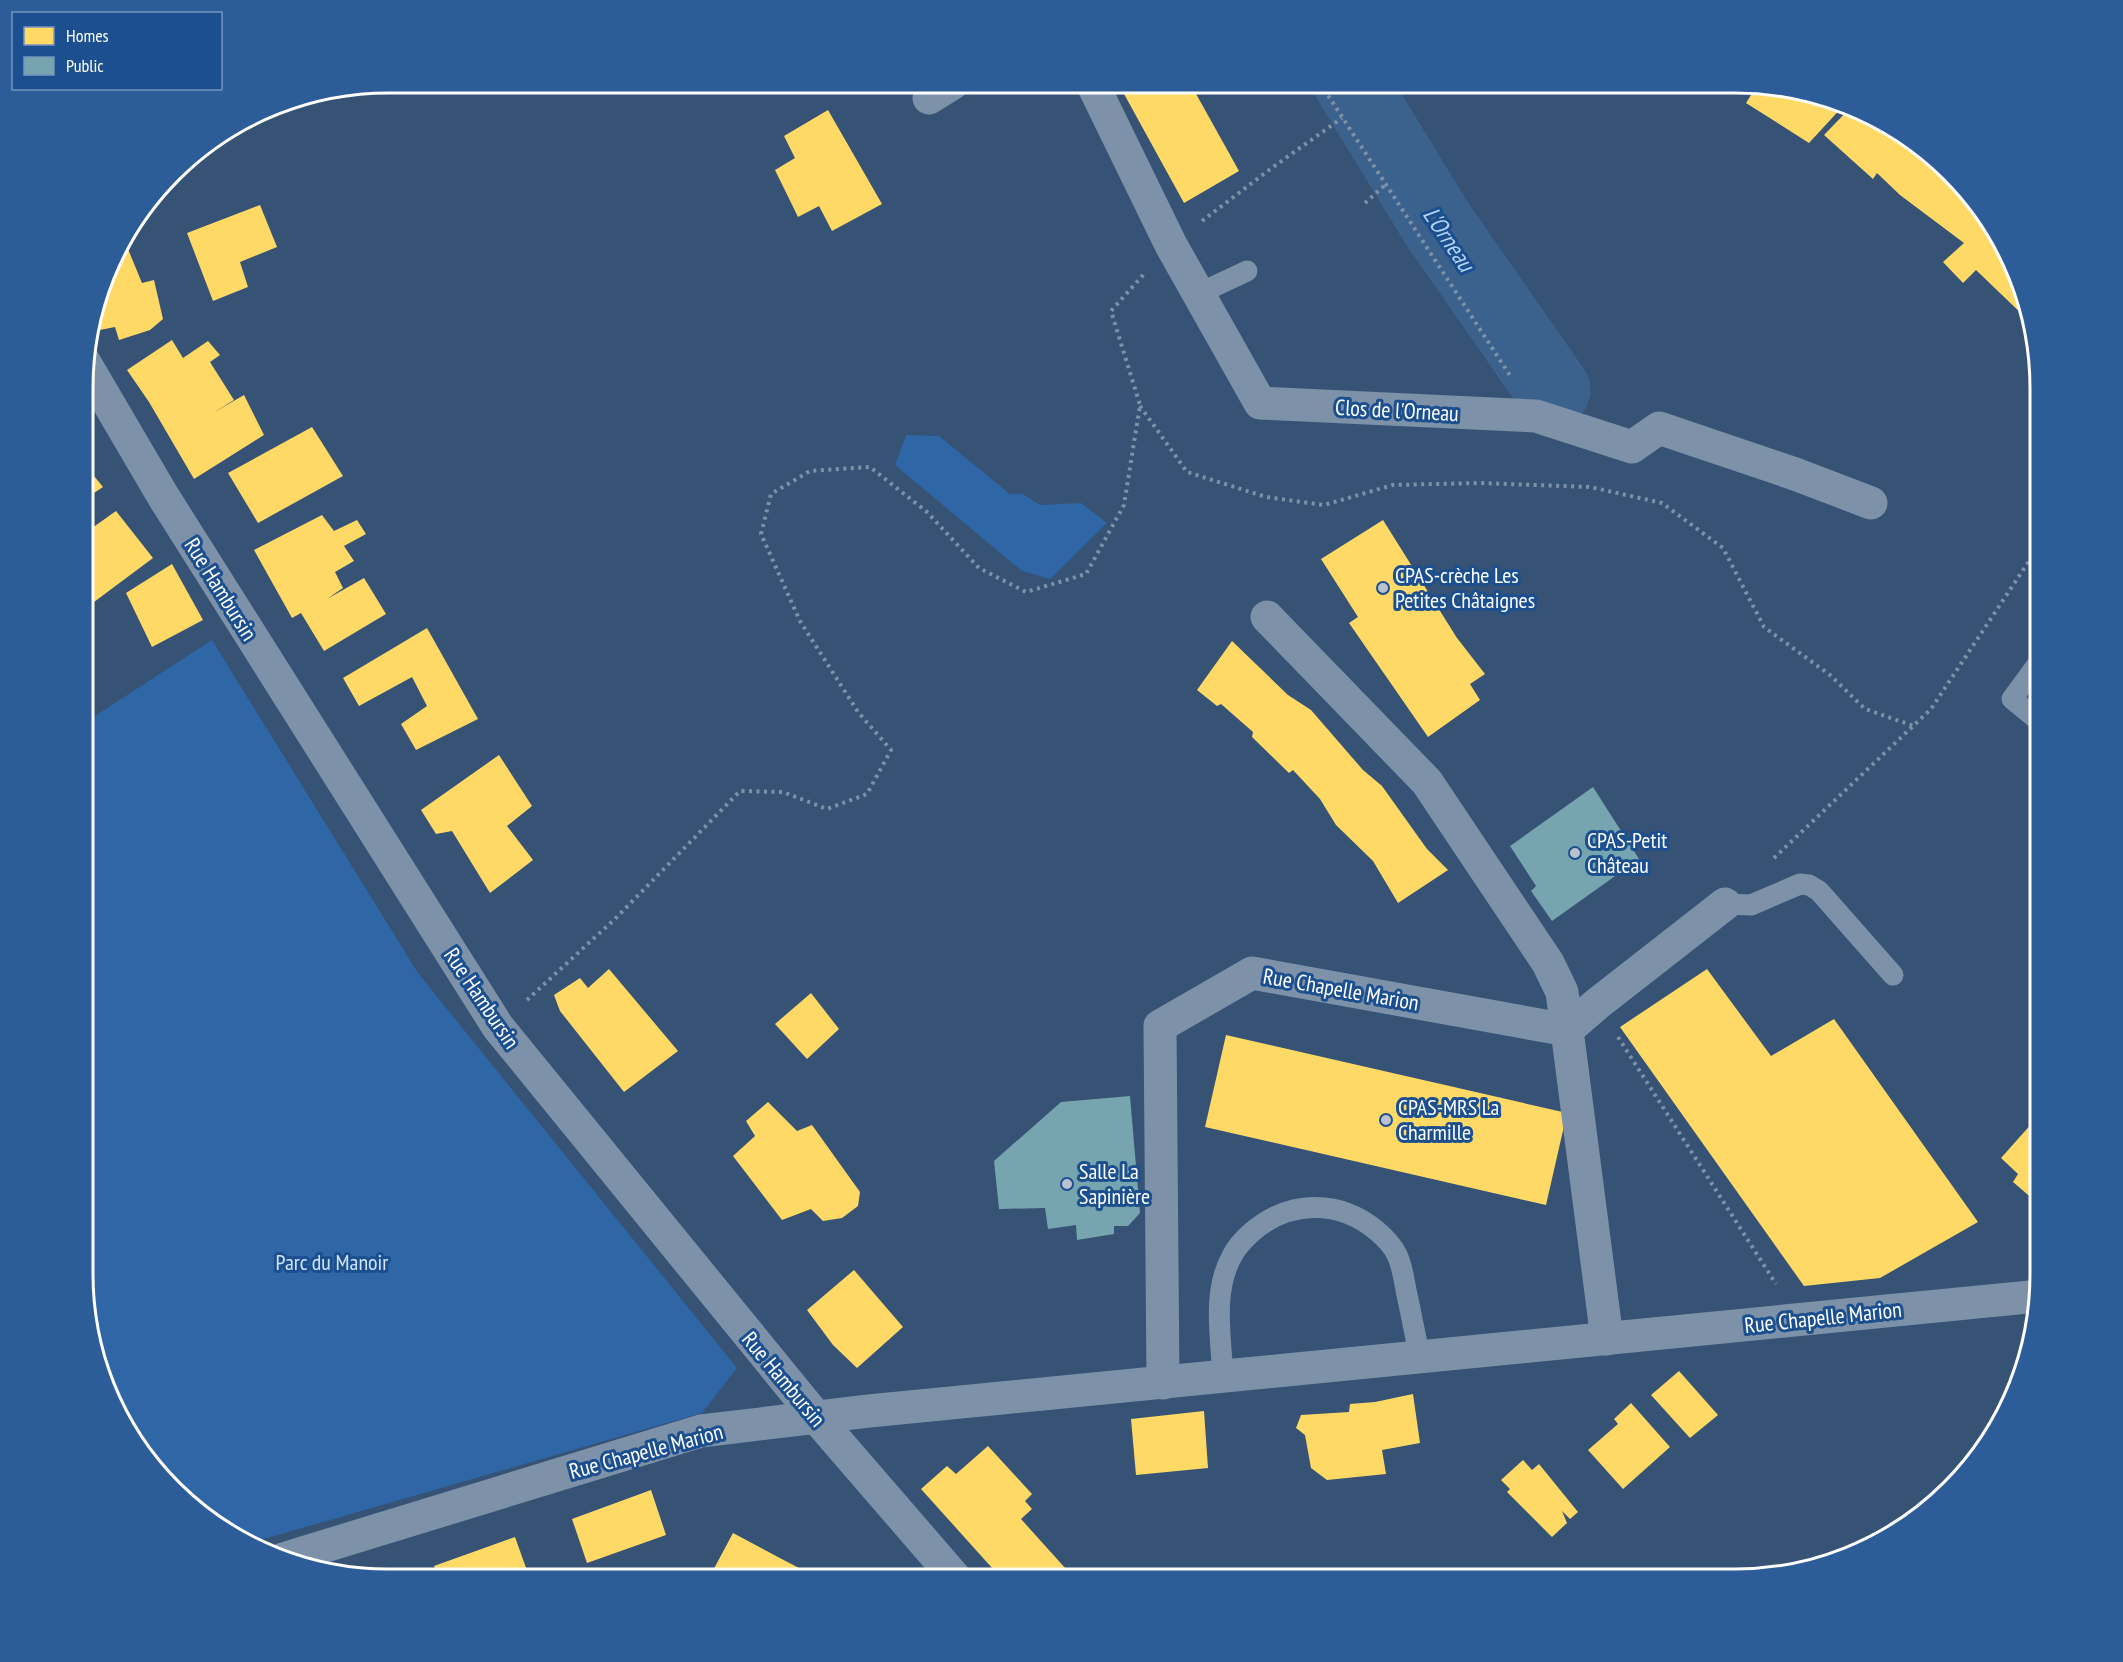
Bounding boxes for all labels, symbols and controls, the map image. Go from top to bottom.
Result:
legend [12,12,222,90]
text: Homes [66,24,109,47]
text: Public [66,54,104,77]
water label: L'Orneau [1416,201,1483,279]
street label: Clos de l'Orneau [1335,393,1459,427]
street label: Rue Hambursin [178,532,264,646]
place label: CPAS-crèche Les Petites Châtaignes [1395,561,1535,614]
marker: CPAS-crèche Les Petites Châtaignes [1376,581,1390,595]
place label: CPAS-Petit Château [1587,826,1667,879]
marker: CPAS-Petit Château [1568,846,1582,860]
street label: Rue Hambursin [438,942,526,1054]
street label: Rue Chapelle Marion [1261,962,1421,1016]
place label: CPAS-MRS La Charmille [1398,1093,1499,1146]
marker: CPAS-MRS La Charmille [1379,1113,1393,1127]
place label: Salle La Sapinière [1079,1157,1150,1210]
marker: Salle La Sapinière [1060,1177,1074,1191]
park label: Parc du Manoir [276,1248,388,1276]
street label: Rue Chapelle Marion [1743,1295,1903,1339]
street label: Rue Hambursin [736,1326,832,1432]
street label: Rue Chapelle Marion [566,1417,726,1485]

